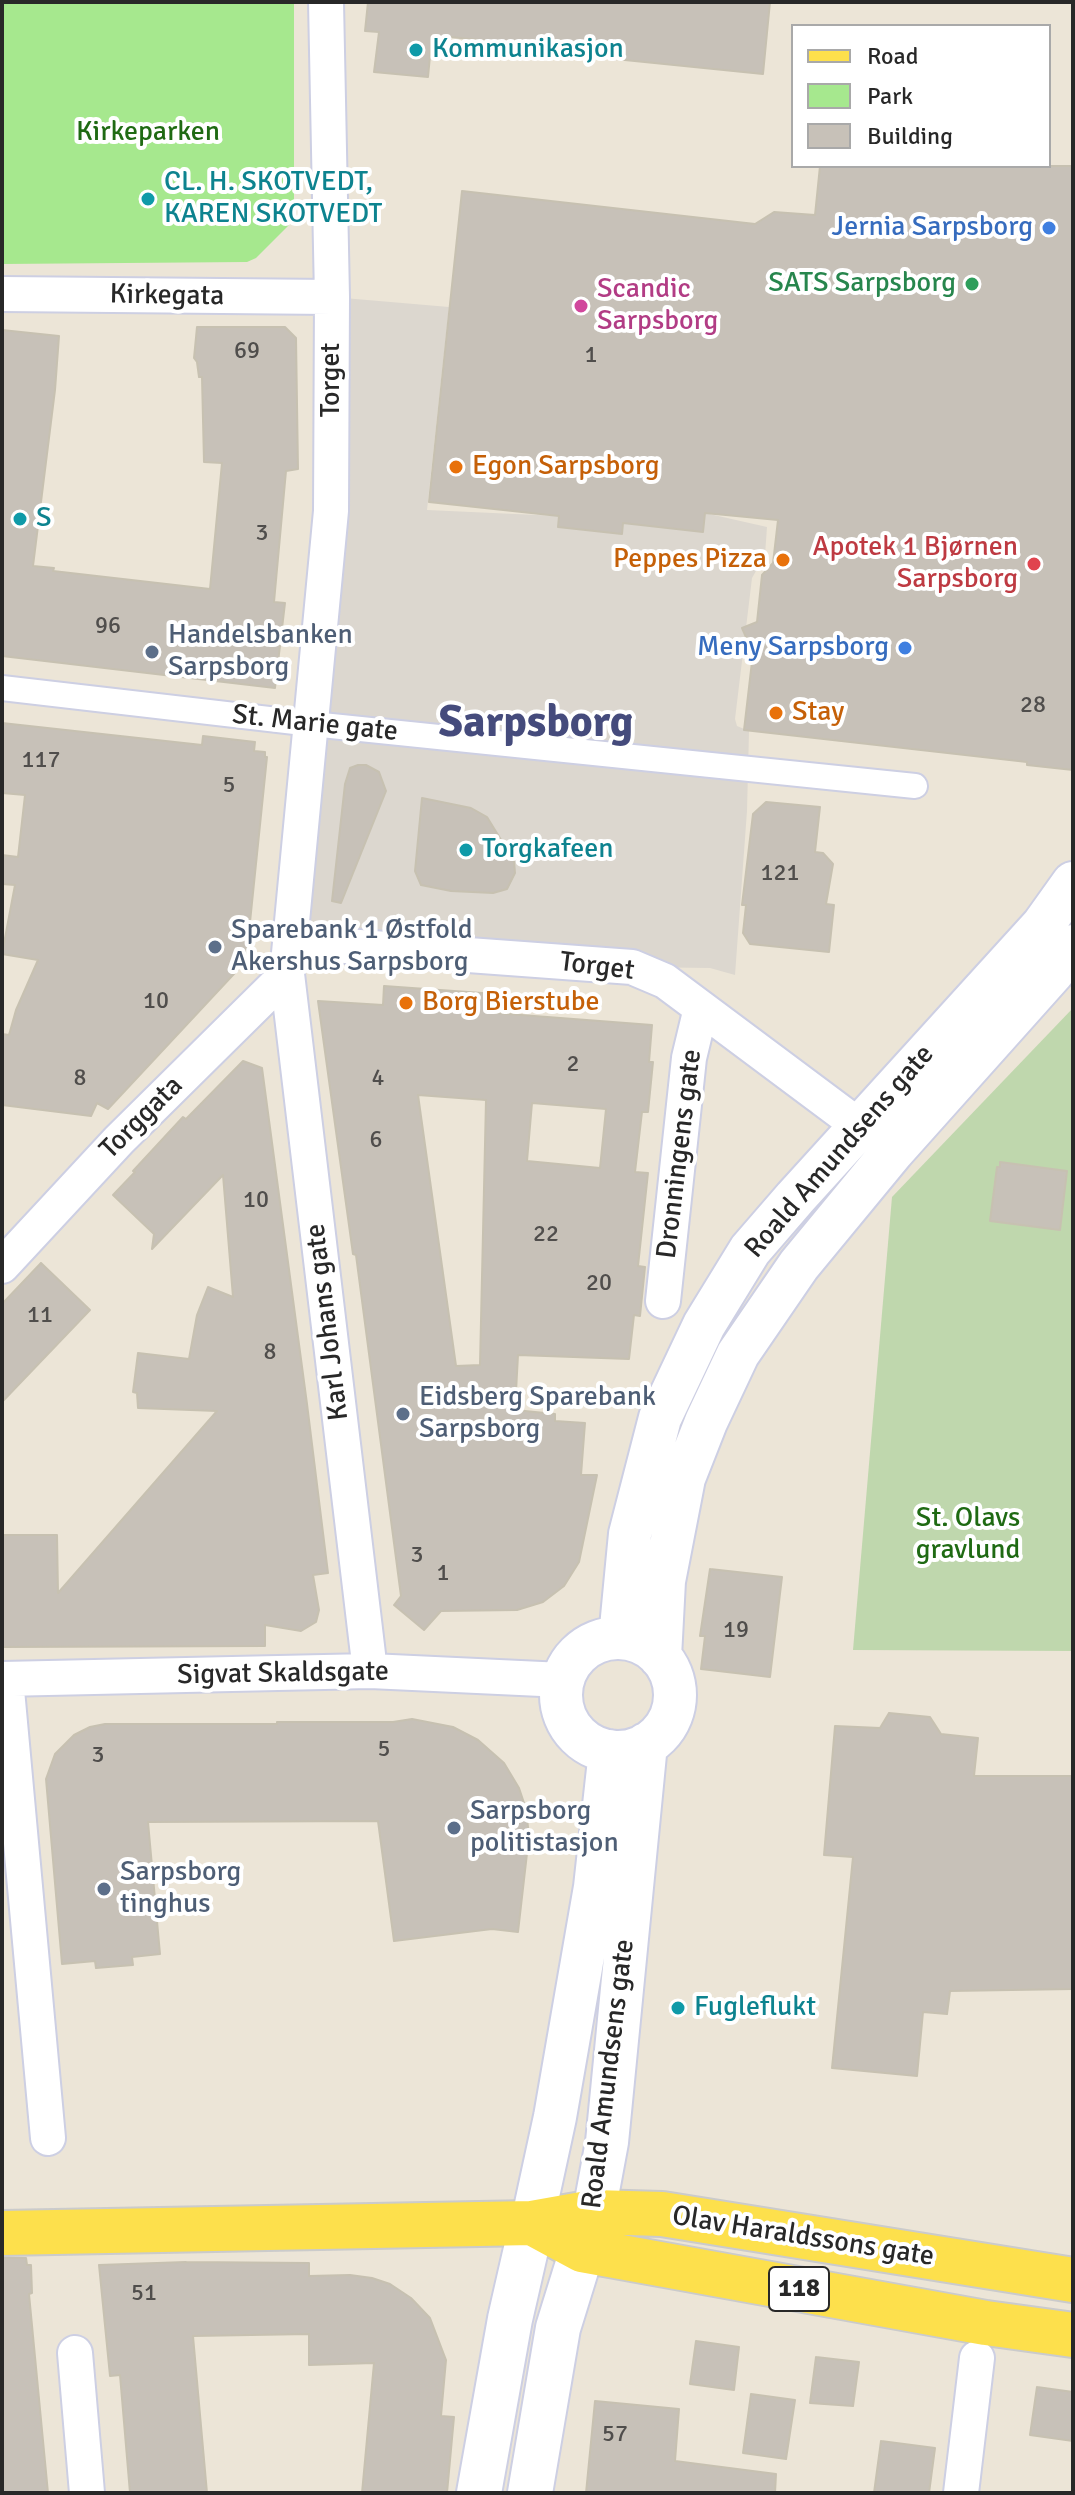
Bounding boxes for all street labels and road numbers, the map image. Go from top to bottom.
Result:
street label: Kirkegata [109,278,225,314]
street label: Torget [315,343,349,417]
street label: St. Marie gate [230,699,400,749]
street label: Torget [558,946,636,988]
street label: Roald Amundsens gate [738,1039,942,1265]
street label: Dronningens gate [650,1047,710,1261]
street label: Torggata [94,1070,190,1166]
street label: Karl Johans gate [299,1222,357,1422]
street label: Sigvat Skaldsgate [177,1655,389,1693]
street label: Roald Amundsens gate [576,1937,642,2211]
street label: Olav Haraldssons gate [670,2200,936,2274]
road number: 118 [769,2267,829,2311]

